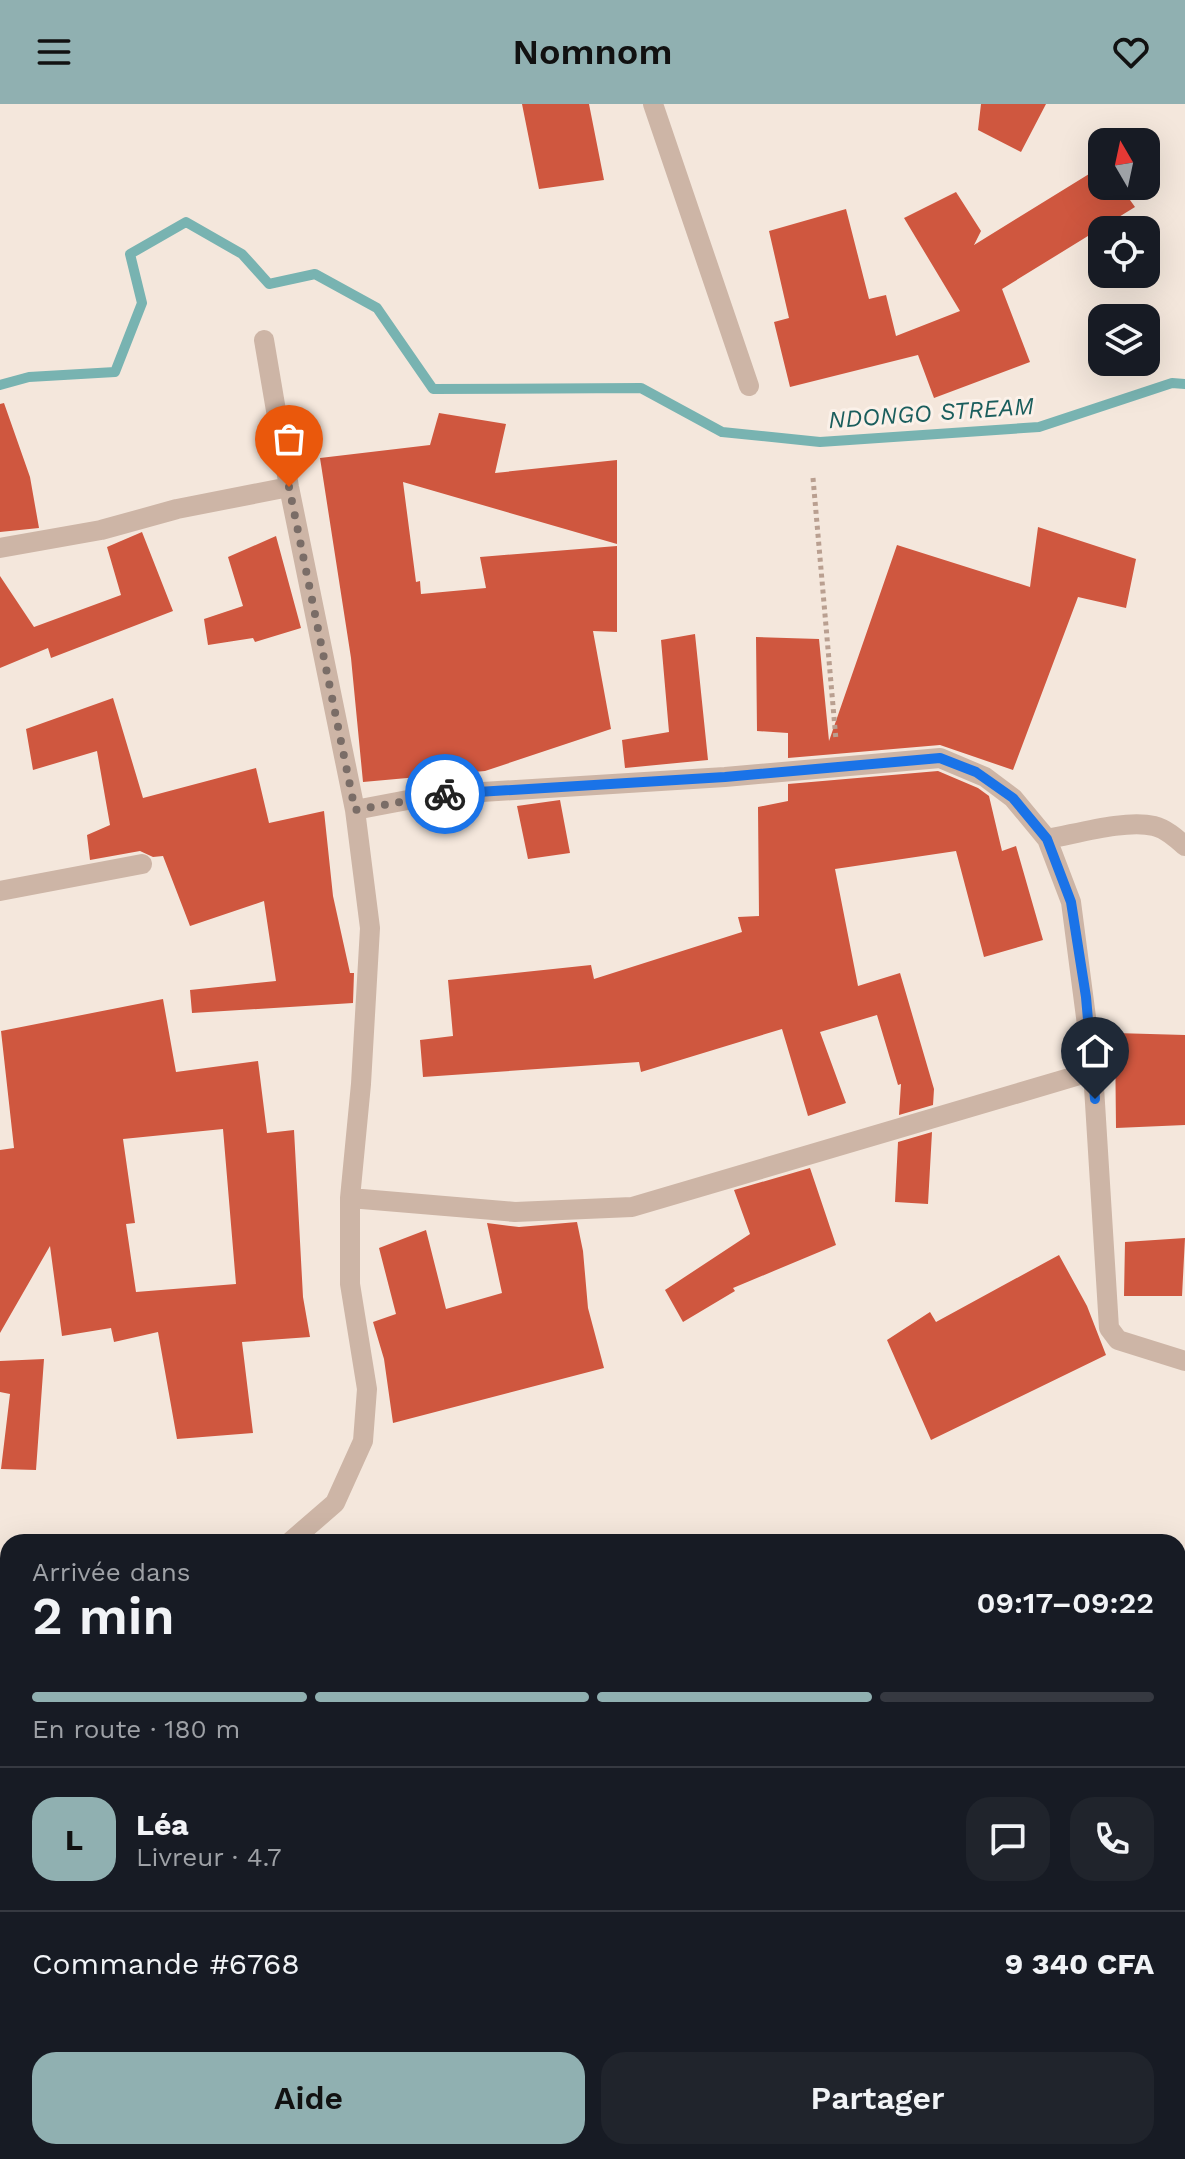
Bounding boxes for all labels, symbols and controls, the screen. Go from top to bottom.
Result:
icon: menu [32,30,76,74]
icon: heart [1109,30,1153,74]
text: Nomnom [513,31,672,73]
north arrow [1088,128,1160,200]
map controls [1088,128,1160,376]
button: locate [1088,216,1160,288]
button: layers [1088,304,1160,376]
water label: NDONGO STREAM [827,392,1035,434]
pin [255,405,323,487]
icon: bag [267,417,311,461]
courier [405,754,485,834]
icon: bike [423,772,467,816]
pin [1061,1017,1129,1099]
icon: home [1073,1029,1117,1073]
text: Arrivée dans [32,1557,191,1587]
text: 09:17–09:22 [976,1585,1154,1620]
text: 2 min [32,1586,175,1647]
text: En route · 180 m [32,1714,240,1744]
button: chat [966,1797,1050,1881]
button: phone [1070,1797,1154,1881]
text: Léa [136,1807,189,1842]
text: L [65,1822,83,1857]
text: Livreur · 4.7 [136,1842,282,1872]
text: Commande #6768 [32,1946,300,1981]
text: 9 340 CFA [1005,1946,1154,1981]
button: Aide [32,2052,585,2144]
button: Partager [601,2052,1154,2144]

